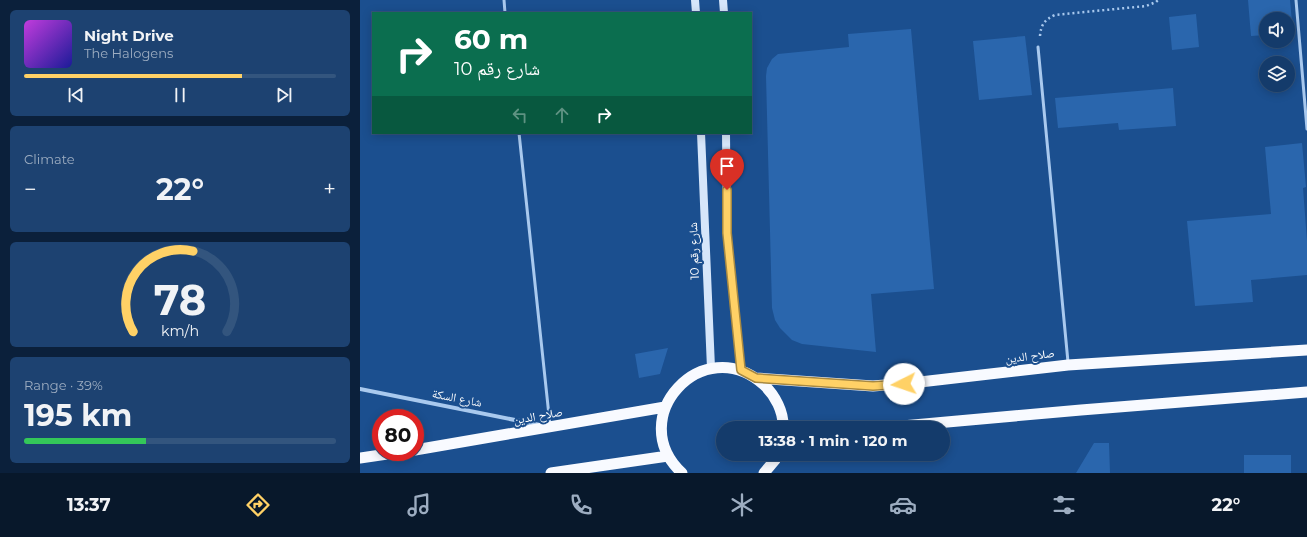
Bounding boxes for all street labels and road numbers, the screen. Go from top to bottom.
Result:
street label: شارع رقم 10 [685,222,703,280]
street label: صلاح الدين [1004,345,1056,366]
street label: شارع السكة [431,385,483,411]
street label: صلاح الدين [512,404,564,427]

